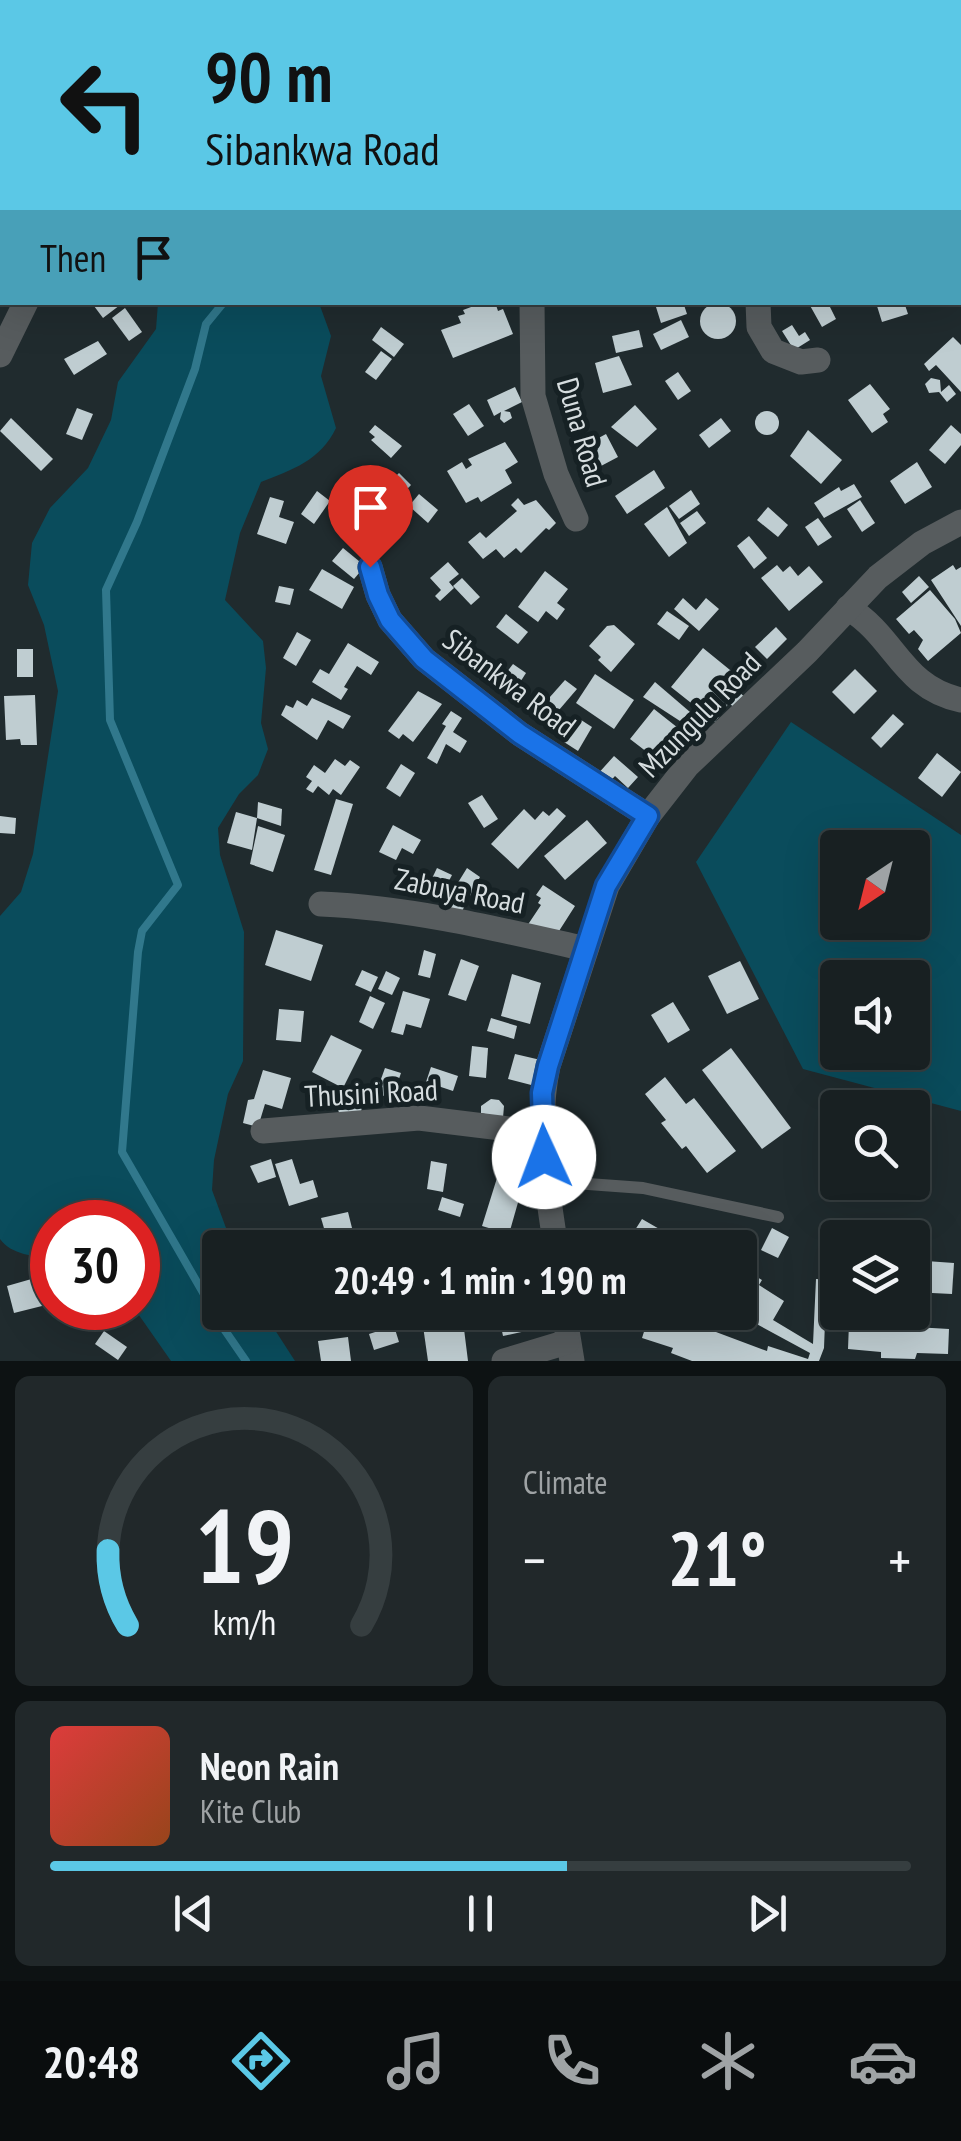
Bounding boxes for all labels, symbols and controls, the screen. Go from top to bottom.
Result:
text: 90 m [205,31,333,121]
icon: left [40,40,170,170]
text: Sibankwa Road [205,119,440,177]
icon: arrive [126,230,181,285]
text: Then [40,233,106,282]
street label: Duna Road [549,373,617,491]
pin [328,465,413,568]
icon: arrive [343,480,398,535]
street label: Sibankwa Road [436,619,584,745]
street label: Mzungulu Road [630,643,768,785]
north arrow [820,830,930,940]
map controls [820,830,930,1330]
street label: Zabuya Road [392,858,528,922]
button: sound [820,960,930,1070]
street label: Thusini Road [303,1069,439,1115]
button: search [820,1090,930,1200]
position arrow [492,1105,596,1209]
speed limit sign: 30 [30,1200,160,1330]
button: layers [820,1220,930,1330]
text: 20:49 · 1 min · 190 m [333,1255,626,1304]
text: Climate [523,1461,607,1503]
text: 19 [194,1477,294,1612]
text: 21° [667,1510,767,1607]
text: − [523,1524,546,1595]
text: + [888,1524,911,1595]
text: km/h [212,1599,276,1645]
text: Neon Rain [200,1741,339,1790]
text: Kite Club [200,1790,301,1832]
icon: previous [166,1886,221,1941]
icon: pause [453,1886,508,1941]
icon: next [740,1886,795,1941]
icon: directions [226,2026,296,2096]
icon: music [381,2026,451,2096]
icon: phone [537,2026,607,2096]
icon: climate [693,2026,763,2096]
icon: car [848,2026,918,2096]
text: 20:48 [43,2032,140,2090]

